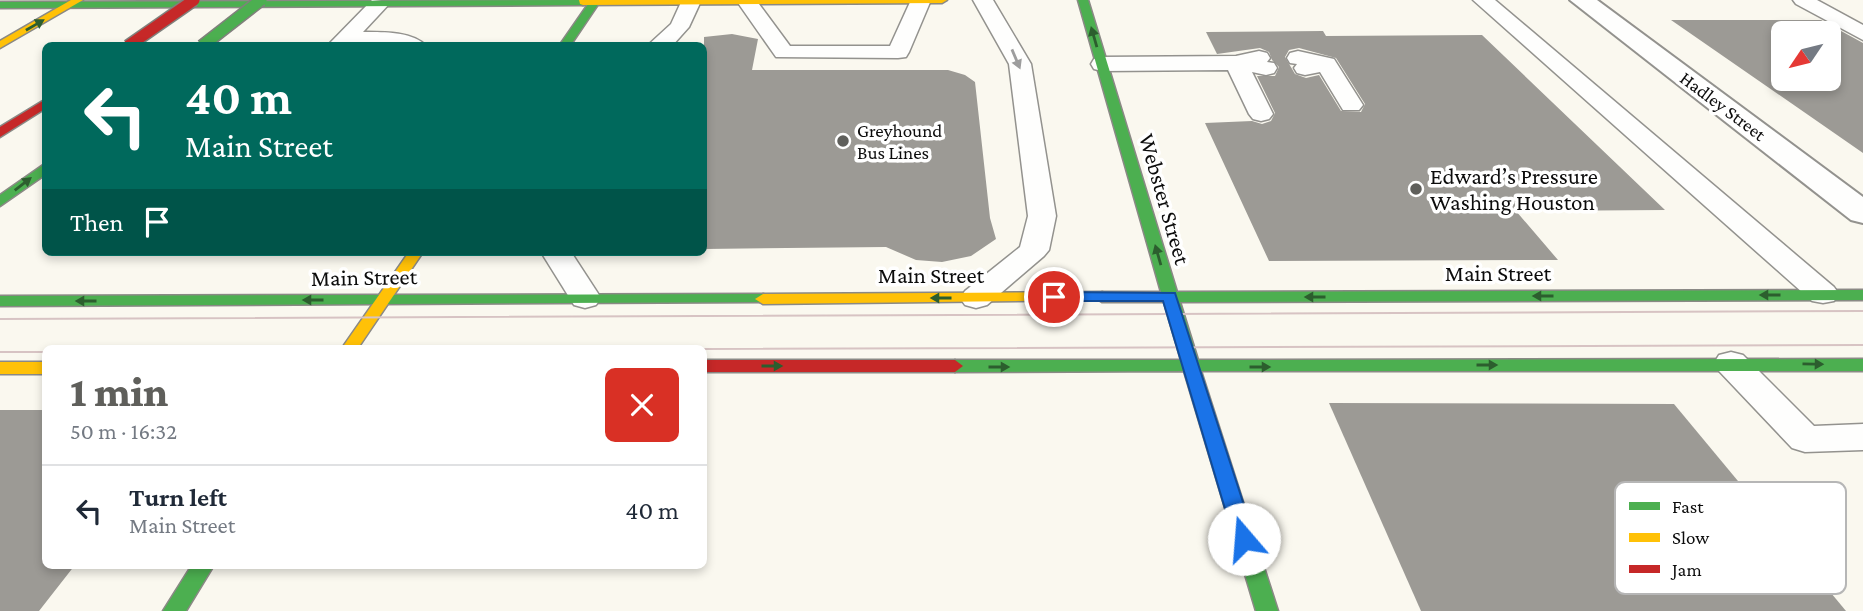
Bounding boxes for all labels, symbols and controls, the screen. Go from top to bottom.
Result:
one-way arrow [25,19,44,31]
north arrow [1771,21,1841,91]
map controls [1771,21,1841,91]
one-way arrow [1088,26,1098,47]
one-way arrow [1011,49,1022,70]
street label: Hadley Street [1676,67,1770,145]
icon: left [70,70,161,161]
text: 40 m [185,70,292,125]
place label: Greyhound Bus Lines [857,120,942,163]
text: Main Street [185,128,333,164]
street label: Webster Street [1134,131,1196,268]
marker: Greyhound Bus Lines [835,133,851,149]
place label: Edward’s Pressure Washing Houston [1430,163,1598,215]
one-way arrow [13,177,31,192]
marker: Edward’s Pressure Washing Houston [1408,181,1424,197]
icon: arrive [138,203,176,241]
text: Then [70,208,124,237]
one-way arrow [1152,244,1162,265]
street label: Main Street [1445,260,1552,286]
street label: Main Street [878,262,985,288]
street label: Main Street [311,263,418,291]
pin [1024,267,1084,327]
icon: arrive [1035,278,1073,316]
one-way arrow [1759,289,1781,301]
one-way arrow [1532,290,1554,302]
one-way arrow [1304,291,1326,303]
one-way arrow [930,292,952,304]
one-way arrow [302,294,324,306]
one-way arrow [75,295,97,307]
one-way arrow [1802,358,1824,370]
one-way arrow [1476,359,1498,371]
one-way arrow [761,360,783,372]
one-way arrow [988,361,1010,373]
one-way arrow [1249,361,1271,373]
text: 1 min [70,368,168,415]
button: close [605,368,679,442]
text: 50 m · 16:32 [70,418,177,444]
legend [1615,482,1846,594]
text: Turn left [129,483,227,512]
icon: left [70,492,108,530]
text: 40 m [625,496,679,525]
text: Fast [1672,496,1704,517]
position arrow [1207,502,1281,576]
text: Main Street [129,512,235,538]
text: Slow [1672,527,1709,548]
text: Jam [1670,559,1702,580]

